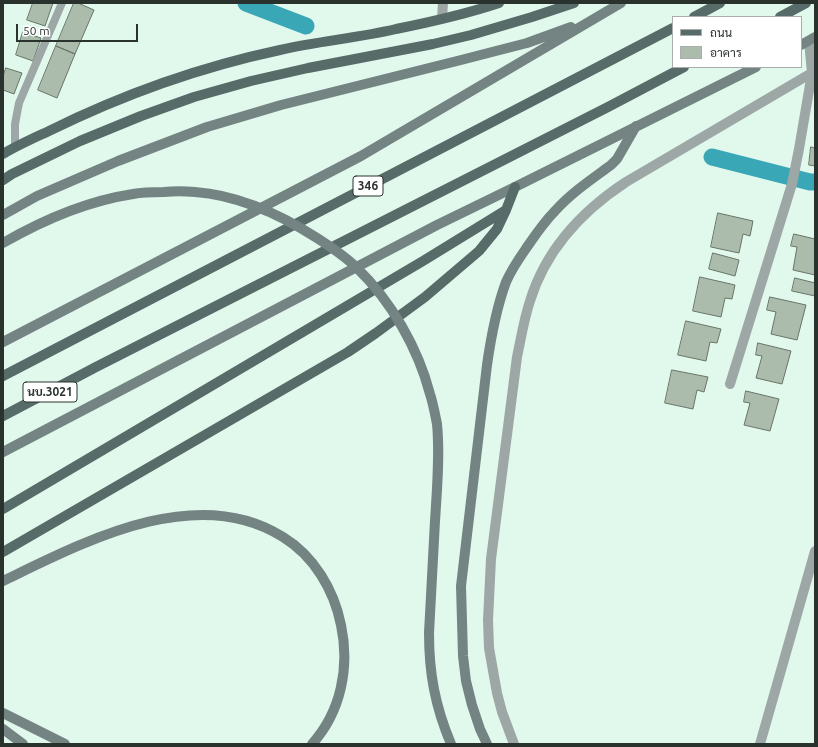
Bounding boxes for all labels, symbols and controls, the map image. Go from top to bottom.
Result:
scale bar [18,16,140,42]
legend [672,16,802,68]
text: 50 m [23,24,50,37]
text: ถนน [710,26,732,39]
text: อาคาร [710,46,742,59]
road number: 346 [353,176,383,196]
road number: นบ.3021 [23,382,77,402]

